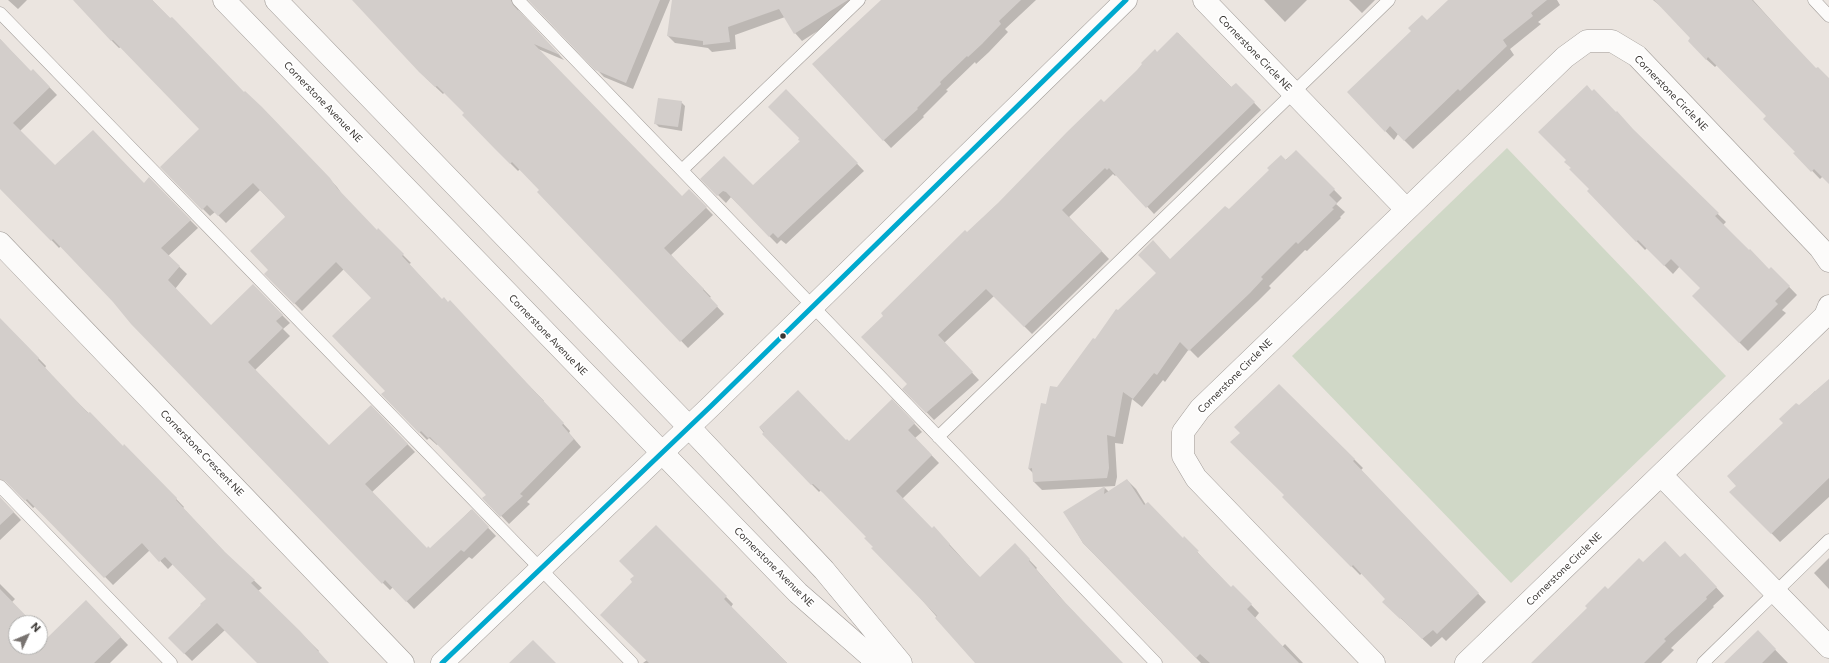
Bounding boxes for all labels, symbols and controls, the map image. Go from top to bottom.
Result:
street label: Cornerstone Circle NE [1216,13,1294,93]
street label: Cornerstone Circle NE [1632,53,1710,133]
street label: Cornerstone Avenue NE [281,59,365,145]
street label: Cornerstone Avenue NE [506,292,590,378]
unlabelled marker [778,331,788,341]
street label: Cornerstone Circle NE [1195,336,1275,416]
street label: Cornerstone Crescent NE [158,407,246,499]
street label: Cornerstone Avenue NE [732,525,816,609]
street label: Cornerstone Circle NE [1524,530,1604,608]
north arrow [8,615,48,655]
text: N [29,620,44,634]

